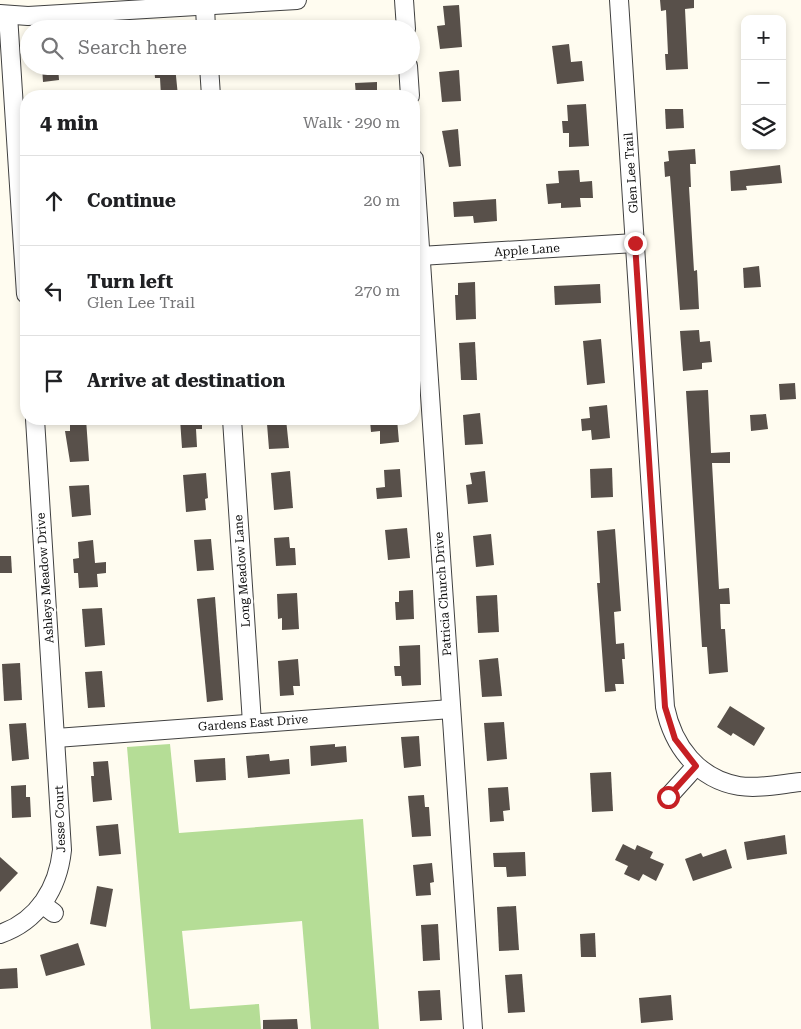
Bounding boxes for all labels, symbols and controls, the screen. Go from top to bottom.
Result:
map controls [741,15,786,150]
button: + [741,15,786,60]
search box [20,20,420,75]
icon: search [38,34,66,62]
text: Search here [78,36,187,59]
button: − [741,60,786,105]
button: layers [741,105,786,150]
text: 4 min [40,111,98,135]
text: Walk · 290 m [303,113,400,132]
street label: Glen Lee Trail [621,132,641,214]
icon: ahead [40,187,68,215]
text: Continue [87,189,176,212]
text: 20 m [363,191,400,210]
route end [624,232,647,255]
street label: Apple Lane [494,241,561,259]
text: Turn left [87,270,173,293]
icon: left [40,277,68,305]
text: 270 m [354,281,400,300]
text: Glen Lee Trail [87,293,195,312]
icon: arrive [40,367,68,395]
text: Arrive at destination [87,369,285,392]
street label: Ashleys Meadow Drive [33,512,57,644]
street label: Long Meadow Lane [231,514,253,628]
street label: Patricia Church Drive [432,531,454,657]
street label: Gardens East Drive [197,712,309,734]
street label: Jesse Court [52,785,68,853]
route start [657,786,680,809]

